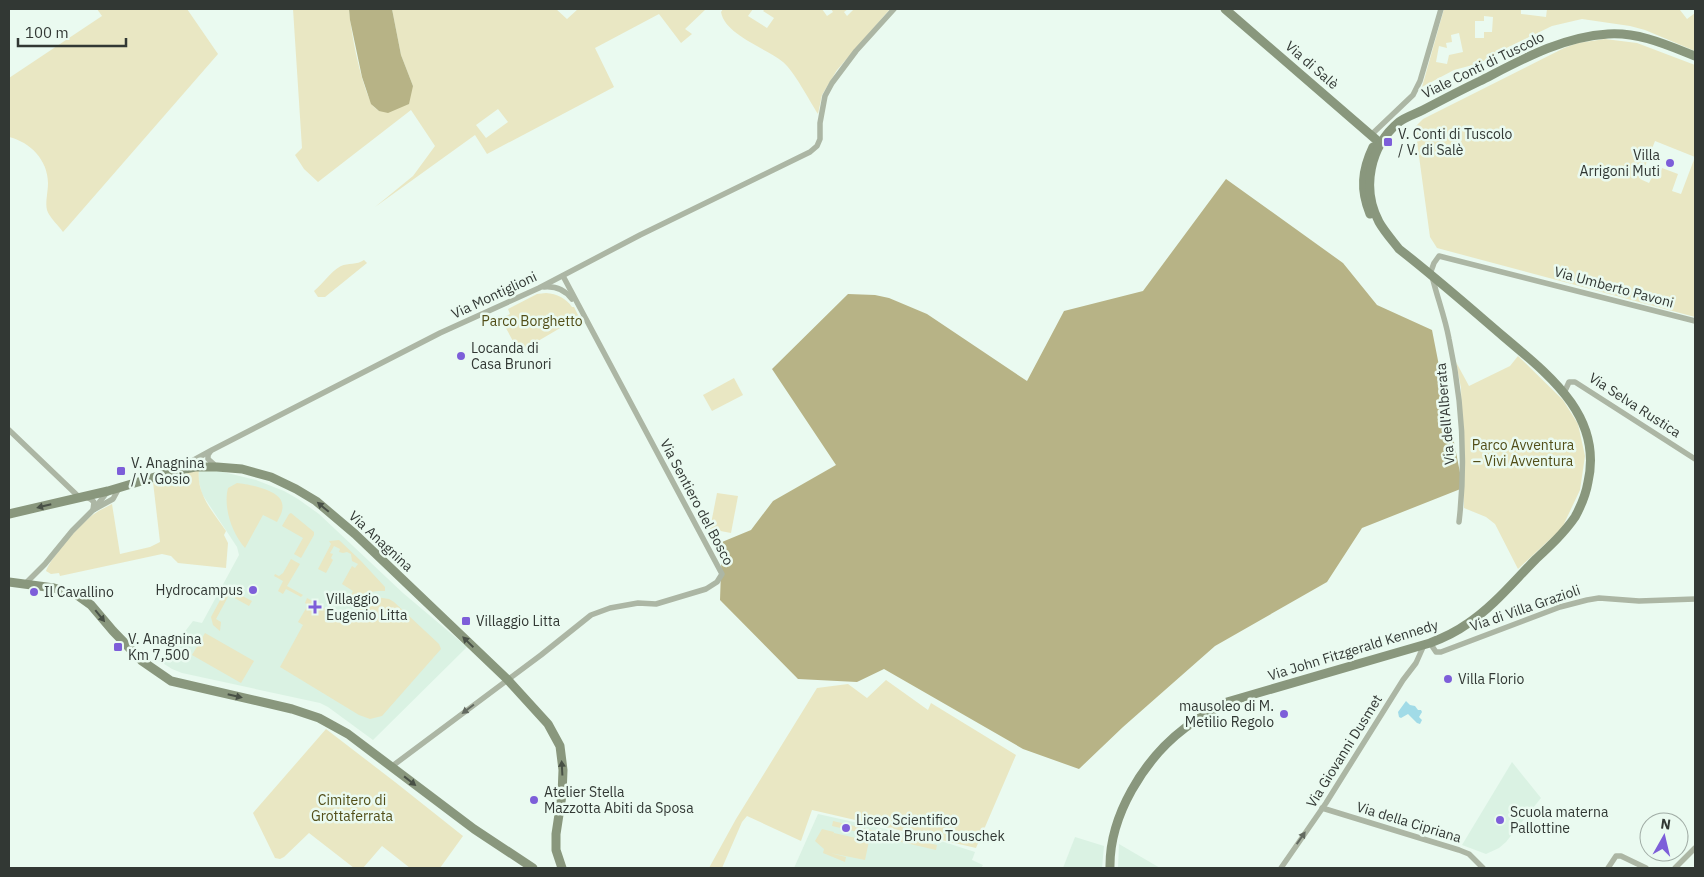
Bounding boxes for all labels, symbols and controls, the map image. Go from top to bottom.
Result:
scale bar [18,15,125,47]
text: 100 m [25,23,69,42]
street label: Viale Conti di Tuscolo [1419,27,1547,102]
street label: Via di Salè [1282,37,1343,93]
place label: V. Conti di Tuscolo / V. di Salè [1398,125,1513,159]
marker: V. Conti di Tuscolo / V. di Salè [1382,136,1394,148]
place label: Villa Arrigoni Muti [1580,146,1661,180]
marker: Villa Arrigoni Muti [1664,157,1676,169]
street label: Via Umberto Pavoni [1552,262,1676,312]
street label: Via Montiglioni [448,267,540,323]
park label: Parco Borghetto [481,312,583,330]
place label: Locanda di Casa Brunori [471,339,551,373]
marker: Locanda di Casa Brunori [455,350,467,362]
street label: Via dell'Alberata [1432,362,1458,466]
street label: Via Selva Rustica [1585,368,1685,442]
street label: Via Sentiero del Bosco [656,436,738,568]
park label: Parco Avventura – Vivi Avventura [1472,436,1575,470]
place label: V. Anagnina / V. Gosio [131,454,205,488]
marker: V. Anagnina / V. Gosio [115,465,127,477]
one-way arrow [317,502,330,513]
one-way arrow [37,503,52,511]
street label: Via Anagnina [345,507,417,576]
place label: Hydrocampus [156,581,243,599]
street label: Via di Villa Grazioli [1467,581,1583,635]
place label: Il Cavallino [44,583,114,601]
marker: Hydrocampus [247,584,259,596]
marker: Il Cavallino [28,586,40,598]
place label: Villaggio Eugenio Litta [326,590,408,624]
marker: Villaggio Eugenio Litta [308,600,322,614]
one-way arrow [95,609,106,622]
place label: Villaggio Litta [476,612,561,630]
marker: Villaggio Litta [460,615,472,627]
street label: Via John Fitzgerald Kennedy [1266,615,1440,685]
place label: V. Anagnina Km 7,500 [128,630,202,664]
one-way arrow [462,636,474,648]
marker: V. Anagnina Km 7,500 [112,641,124,653]
place label: Villa Florio [1458,670,1524,688]
marker: Villa Florio [1442,673,1454,685]
street label: Via Giovanni Dusmet [1302,691,1386,811]
one-way arrow [228,692,243,700]
place label: mausoleo di M. Metilio Regolo [1179,697,1274,731]
one-way arrow [462,703,475,714]
marker: mausoleo di M. Metilio Regolo [1278,708,1290,720]
one-way arrow [558,760,566,776]
one-way arrow [403,776,416,787]
place label: Atelier Stella Mazzotta Abiti da Sposa [544,783,694,817]
park label: Cimitero di Grottaferrata [311,791,394,825]
marker: Atelier Stella Mazzotta Abiti da Sposa [528,794,540,806]
street label: Via della Cipriana [1354,797,1464,847]
place label: Scuola materna Pallottine [1510,803,1609,837]
place label: Liceo Scientifico Statale Bruno Touschek [856,811,1005,845]
north arrow [1639,812,1689,862]
marker: Scuola materna Pallottine [1494,814,1506,826]
text: N [1660,815,1672,834]
marker: Liceo Scientifico Statale Bruno Touschek [840,822,852,834]
one-way arrow [1296,832,1306,845]

